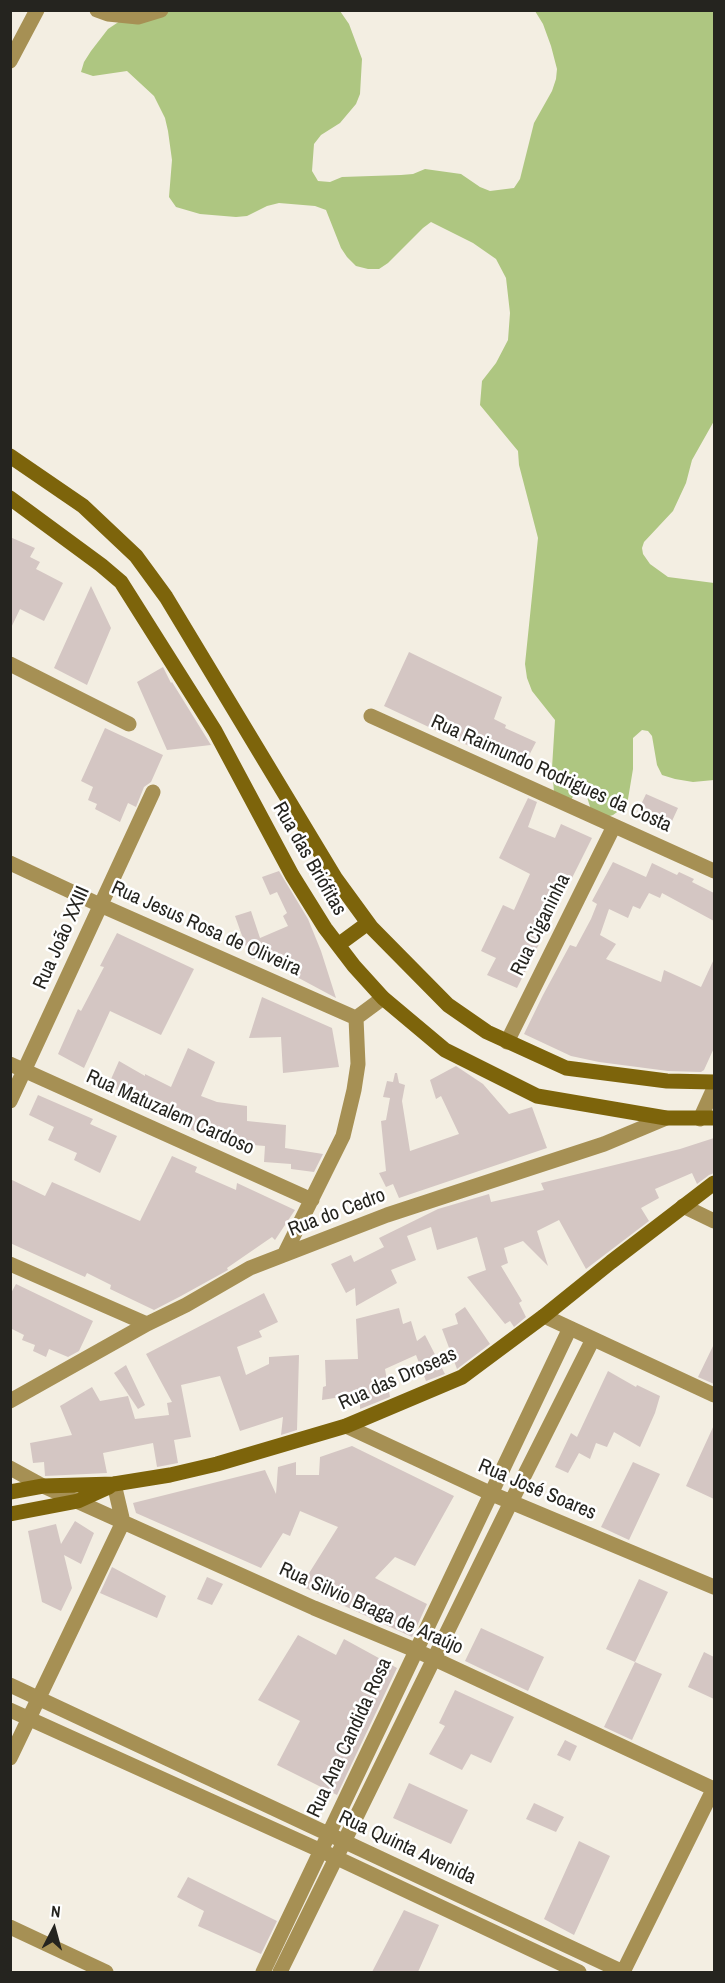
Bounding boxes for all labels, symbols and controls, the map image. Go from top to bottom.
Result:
street label: Rua Raimundo Rodrigues da Costa [427,710,675,838]
street label: Rua das Briófitas [267,798,351,920]
street label: Rua Ciganinha [506,870,576,980]
street label: Rua Jesus Rosa de Oliveira [107,876,305,982]
street label: Rua João XXIII [29,883,95,993]
street label: Rua Matuzalem Cardoso [82,1065,258,1161]
street label: Rua do Cedro [285,1184,389,1242]
street label: Rua das Droseas [335,1342,461,1416]
street label: Rua José Soares [474,1454,600,1526]
street label: Rua Silvio Braga de Araújo [275,1558,467,1660]
street label: Rua Ana Candida Rosa [303,1654,397,1822]
street label: Rua Quinta Avenida [335,1806,479,1890]
north arrow [24,1899,84,1959]
text: N [50,1900,62,1923]

